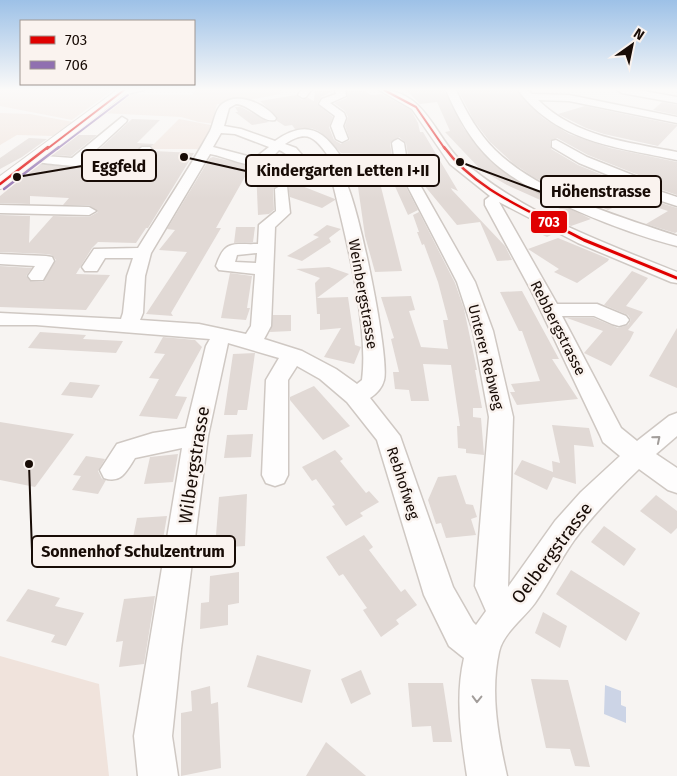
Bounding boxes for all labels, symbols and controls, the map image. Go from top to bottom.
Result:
legend [20,20,195,85]
north arrow [607,20,657,70]
text: N [630,25,647,44]
text: 703 [65,31,87,49]
text: 706 [65,56,88,74]
callout: Eggfeld [82,150,156,181]
callout: Kindergarten Letten I+II [246,155,439,186]
text: Eggfeld [92,157,146,176]
text: Kindergarten Letten I+II [256,161,430,180]
callout: Höhenstrasse [541,176,661,207]
text: Höhenstrasse [551,182,651,201]
line badge: 703 [530,210,568,234]
text: 703 [538,214,560,231]
street label: Weinbergstrasse [344,238,382,350]
street label: Rebbergstrasse [526,278,590,378]
street label: Unterer Rebweg [464,302,508,412]
street label: Wilbergstrasse [174,405,214,525]
one-way arrow [652,435,661,444]
street label: Rebhofweg [383,444,423,522]
street label: Oelbergstrasse [507,498,597,608]
callout: Sonnenhof Schulzentrum [32,536,235,567]
text: Sonnenhof Schulzentrum [41,542,225,561]
one-way arrow [472,696,482,704]

